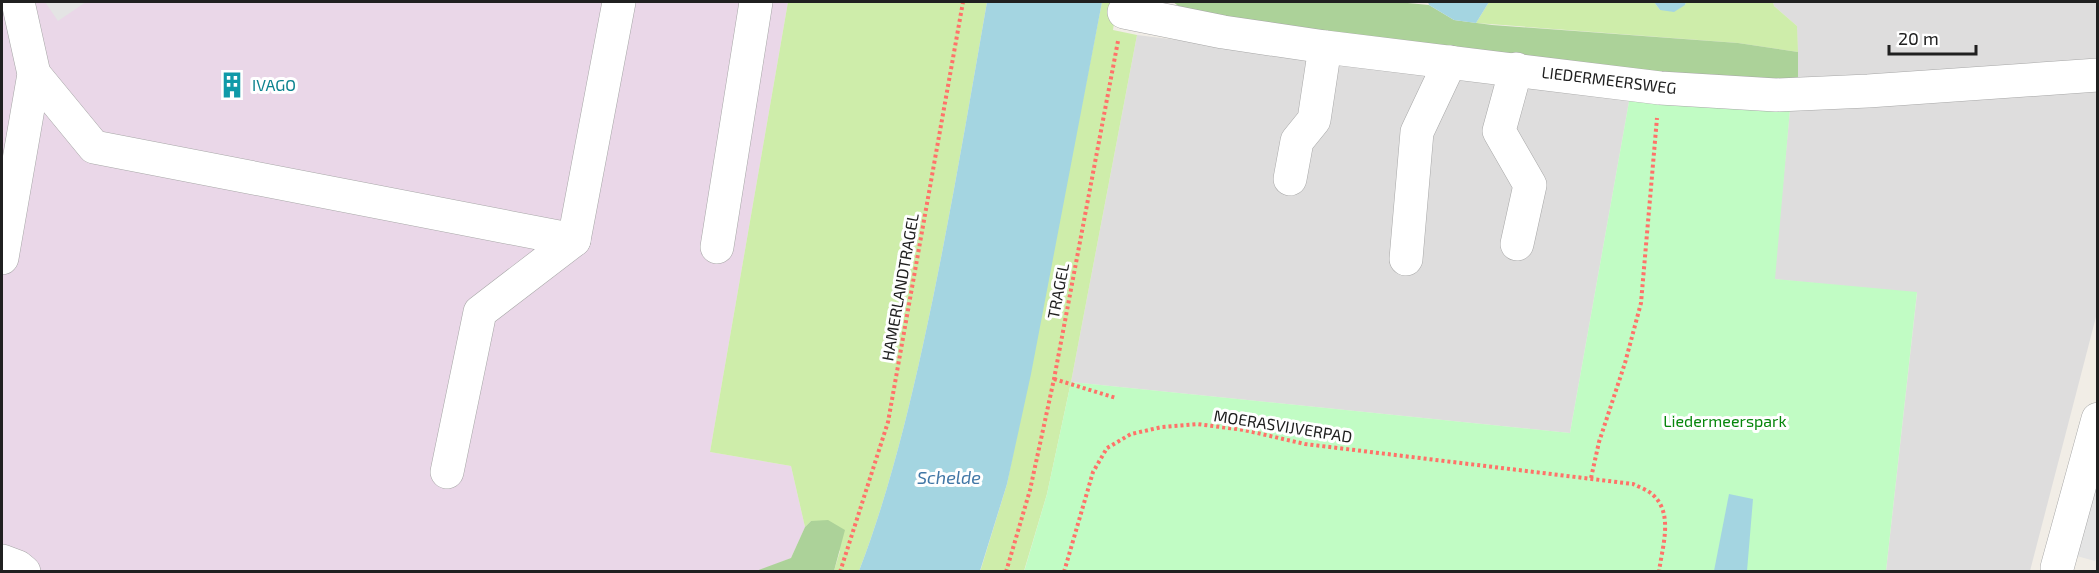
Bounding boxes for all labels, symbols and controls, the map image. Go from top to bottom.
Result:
scale bar [1889,18,1976,56]
text: 20 m [1898,27,1939,49]
street label: LIEDERMEERSWEG [1541,62,1678,97]
building icon: IVAGO [217,70,247,100]
place label: IVAGO [252,75,296,94]
street label: HAMERLANDTRAGEL [877,212,922,362]
street label: TRAGEL [1043,261,1072,320]
street label: MOERASVIJVERPAD [1212,405,1354,446]
park label: Liedermeerspark [1663,411,1787,430]
water label: Schelde [917,466,981,488]

